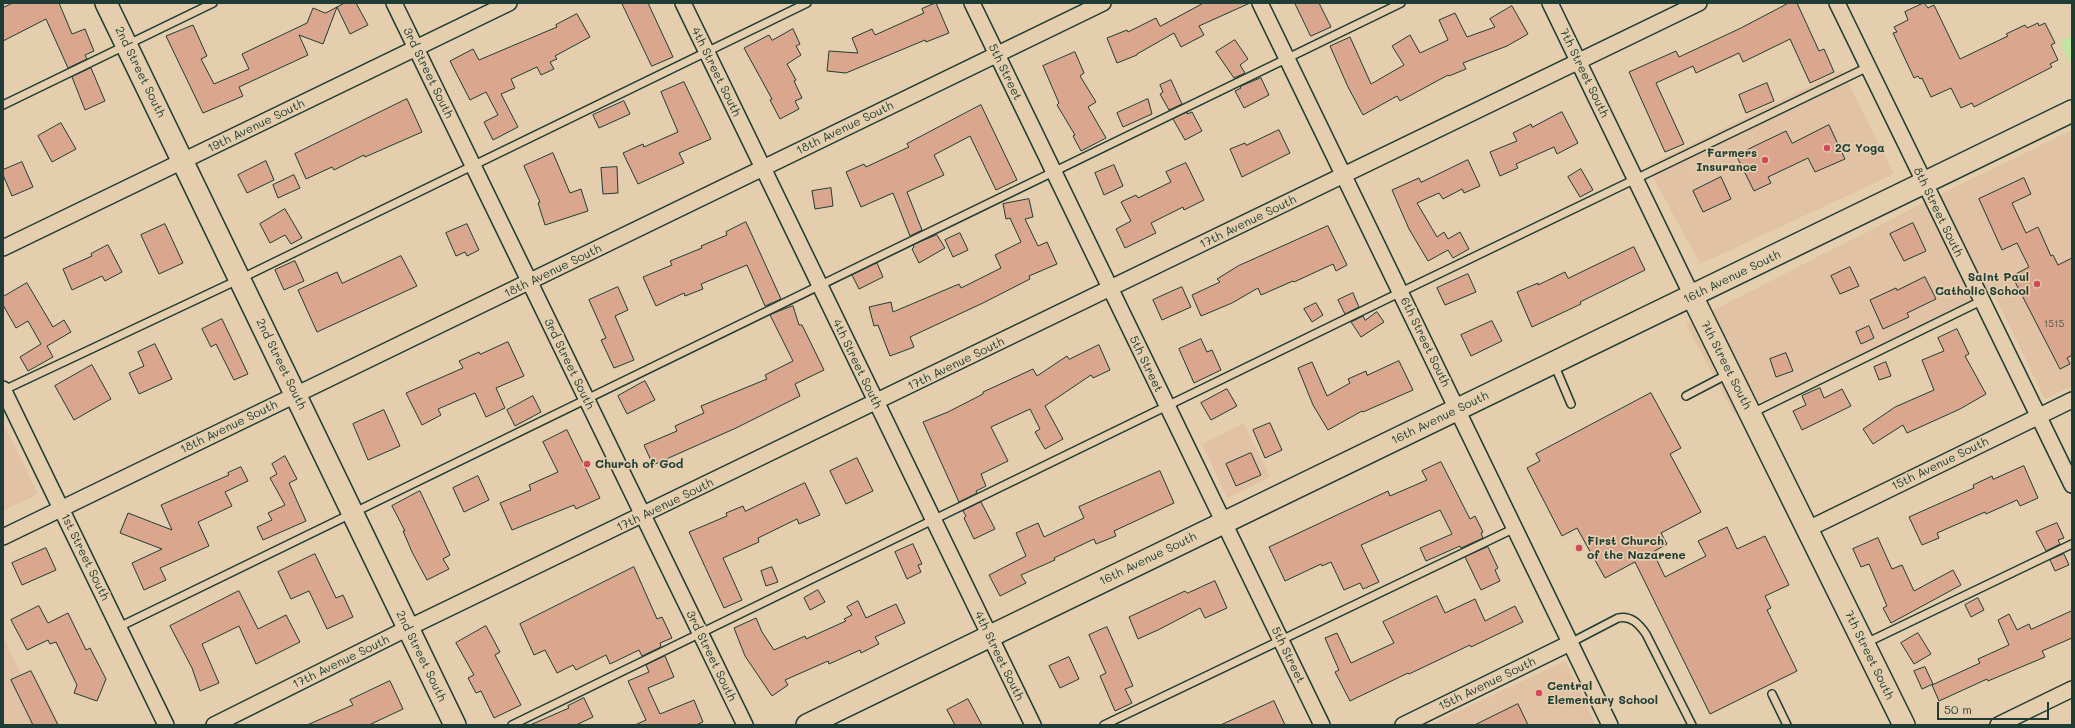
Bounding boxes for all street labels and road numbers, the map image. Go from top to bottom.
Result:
street label: 2nd Street South [112,24,168,120]
street label: 3rd Street South [400,25,456,121]
street label: 4th Street South [688,25,744,119]
street label: 7th Street South [1556,26,1612,120]
street label: 5th Street [985,41,1025,103]
street label: 19th Avenue South [205,96,307,156]
street label: 18th Avenue South [794,98,896,158]
street label: 8th Street South [1910,165,1966,259]
street label: 17th Avenue South [1197,192,1299,252]
street label: 18th Avenue South [502,241,604,301]
street label: 16th Avenue South [1681,247,1783,307]
street label: 6th Street South [1397,295,1453,389]
street label: 2nd Street South [253,316,309,412]
street label: 3rd Street South [541,316,597,412]
street label: 4th Street South [829,317,885,411]
street label: 7th Street South [1698,318,1754,412]
street label: 5th Street [1126,333,1166,395]
street label: 17th Avenue South [905,334,1007,394]
street label: 16th Avenue South [1389,388,1491,448]
street label: 18th Avenue South [178,397,280,457]
street label: 15th Avenue South [1889,434,1991,494]
street label: 17th Avenue South [614,475,716,535]
street label: 1st Street South [58,511,112,603]
street label: 16th Avenue South [1097,529,1199,589]
street label: 2nd Street South [393,608,449,704]
street label: 3rd Street South [683,608,739,704]
street label: 7th Street South [1841,608,1897,702]
street label: 4th Street South [971,609,1027,703]
street label: 5th Street [1268,624,1308,686]
street label: 17th Avenue South [290,632,392,692]
street label: 15th Avenue South [1436,654,1538,714]

